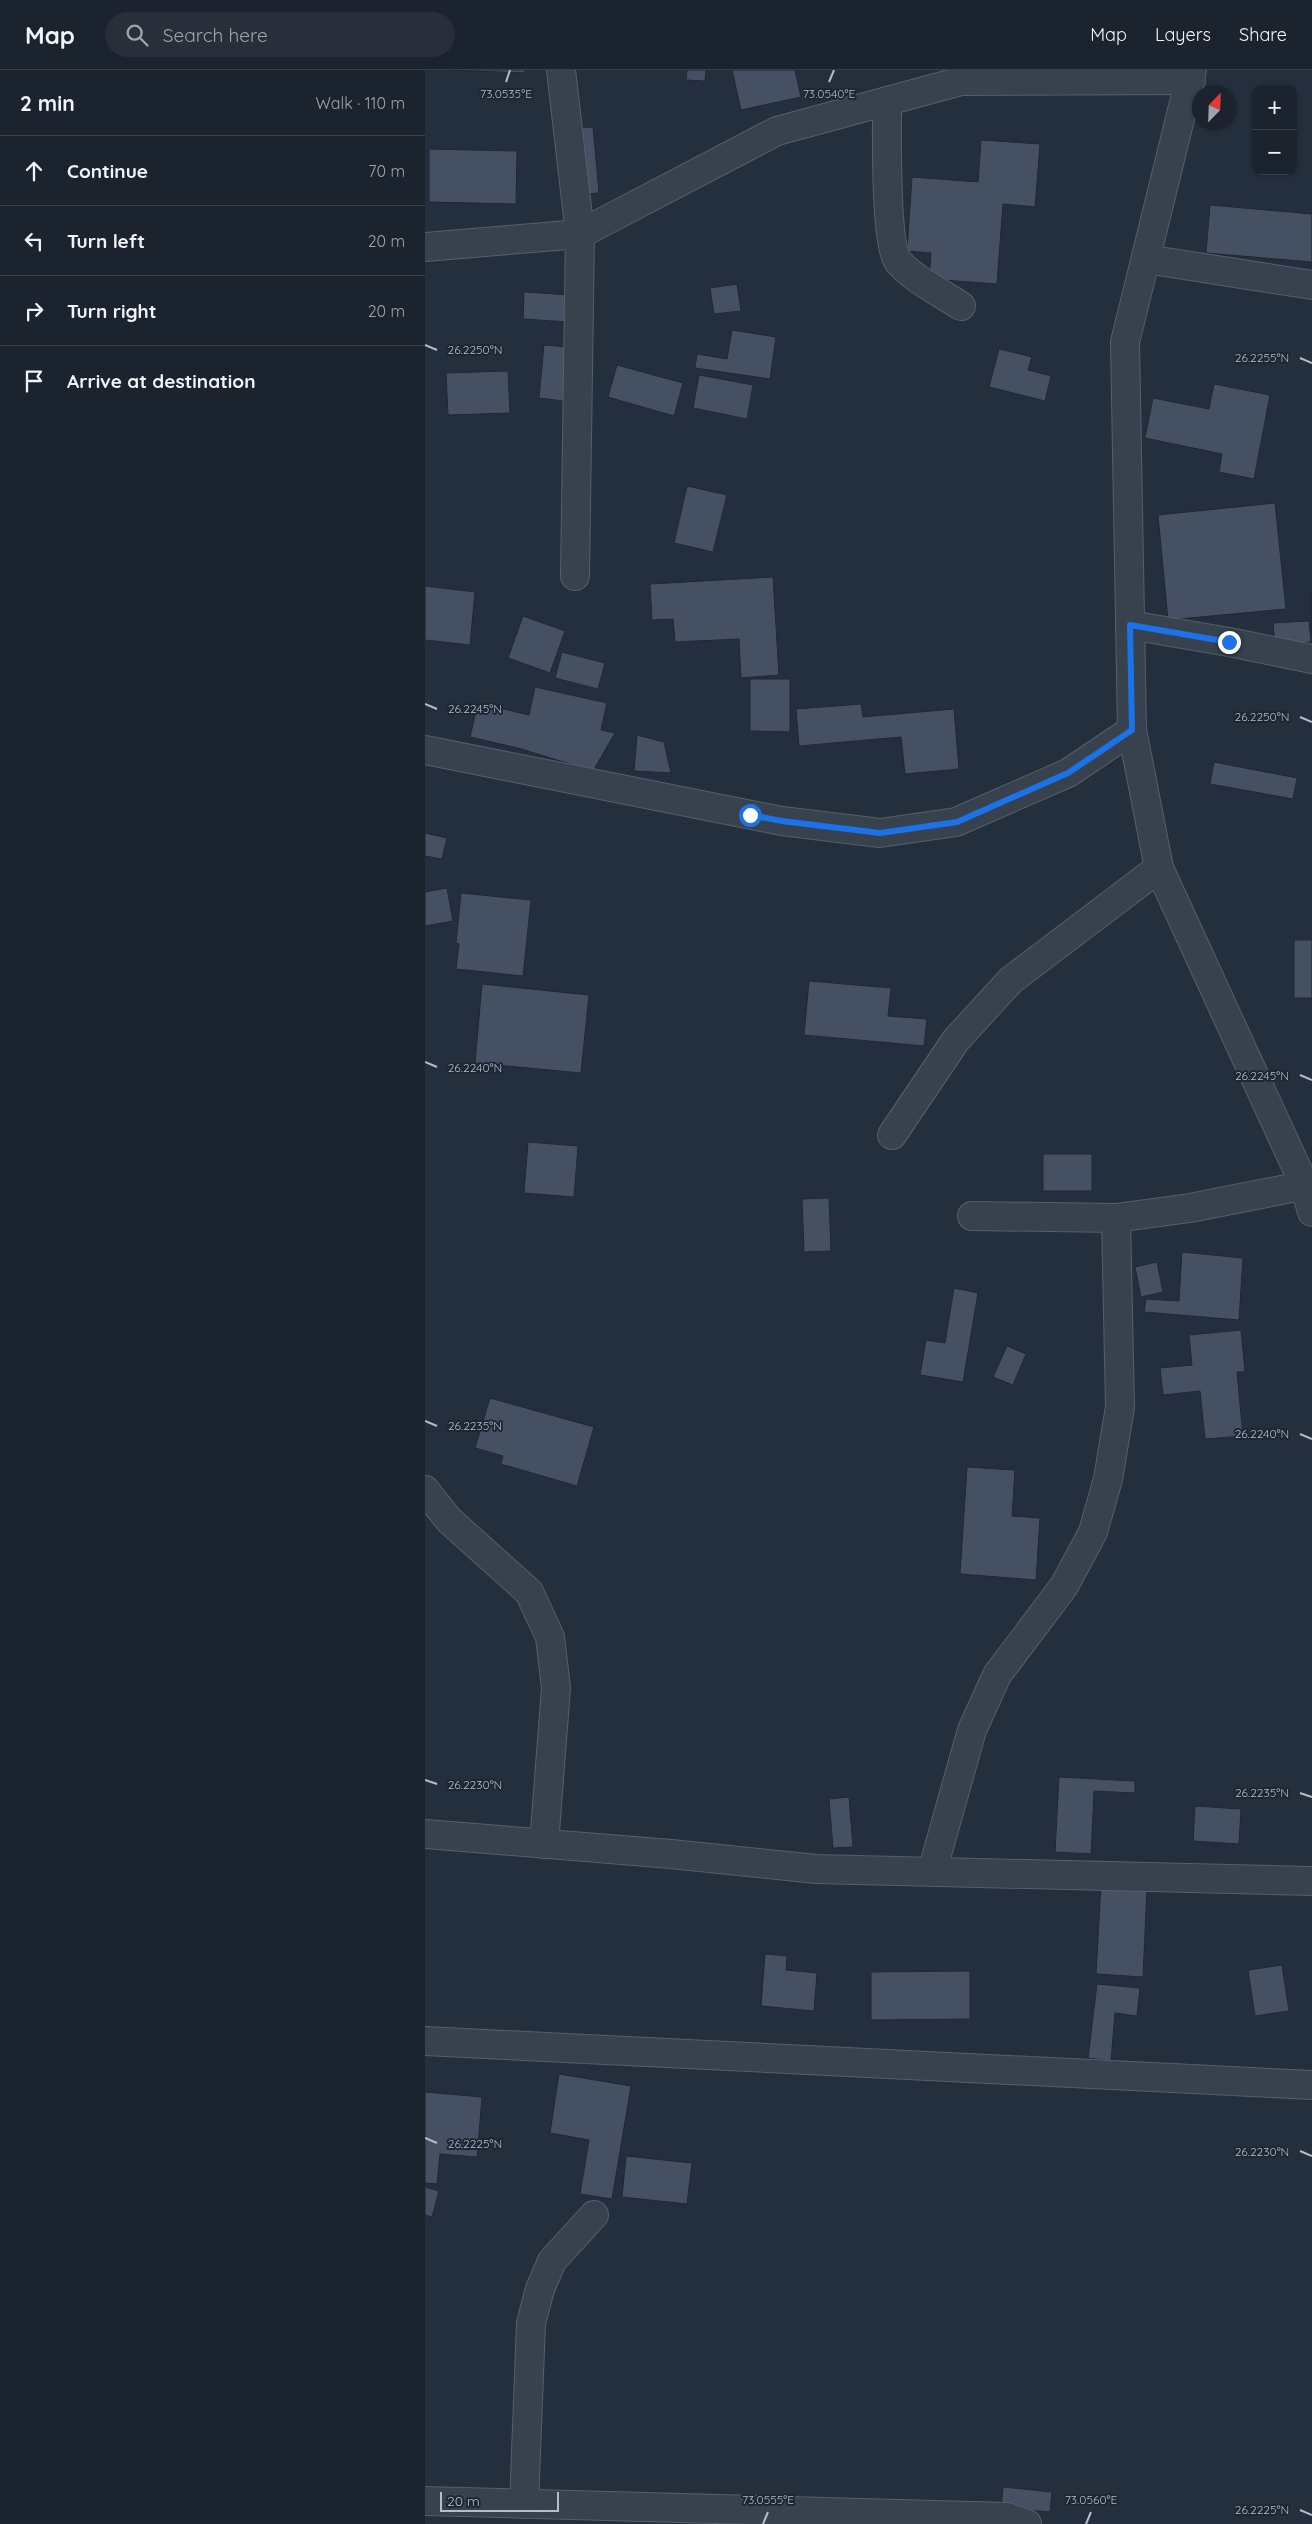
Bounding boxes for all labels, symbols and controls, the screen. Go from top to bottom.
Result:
search box [105,12,455,57]
text: Map [25,20,75,50]
icon: search [123,21,151,49]
text: Search here [163,23,268,47]
text: Map [1090,23,1127,46]
text: Layers [1155,23,1211,46]
text: Share [1239,23,1287,46]
north arrow [1192,85,1237,130]
map controls [1252,85,1297,175]
button: + [1252,85,1297,130]
text: 73.0535°E [480,86,532,101]
text: 73.0540°E [803,86,855,101]
text: 2 min [20,90,75,116]
text: Walk · 110 m [316,93,405,113]
button: − [1252,130,1297,175]
icon: ahead [20,157,48,185]
text: Continue [67,159,148,183]
text: 70 m [368,161,405,181]
icon: left [20,227,48,255]
text: Turn left [67,229,145,253]
text: 20 m [368,231,405,251]
icon: right [20,297,48,325]
text: Turn right [67,299,156,323]
text: 20 m [368,301,405,321]
text: 26.2250°N [448,342,502,357]
text: 26.2255°N [1235,350,1289,365]
icon: arrive [20,367,48,395]
text: Arrive at destination [67,369,256,393]
route end [1218,631,1241,654]
text: 26.2245°N [448,701,502,716]
text: 26.2250°N [1235,709,1289,724]
route start [739,804,762,827]
text: 26.2240°N [448,1060,502,1075]
text: 26.2245°N [1235,1068,1289,1083]
text: 26.2235°N [448,1418,502,1433]
text: 26.2240°N [1235,1426,1289,1441]
text: 26.2230°N [448,1777,502,1792]
text: 26.2235°N [1235,1785,1289,1800]
text: 26.2225°N [448,2136,502,2151]
text: 26.2230°N [1235,2144,1289,2159]
scale bar [440,2489,559,2512]
text: 20 m [447,2492,480,2510]
text: 73.0555°E [742,2492,794,2507]
text: 73.0560°E [1065,2492,1118,2507]
text: 26.2225°N [1235,2502,1289,2517]

